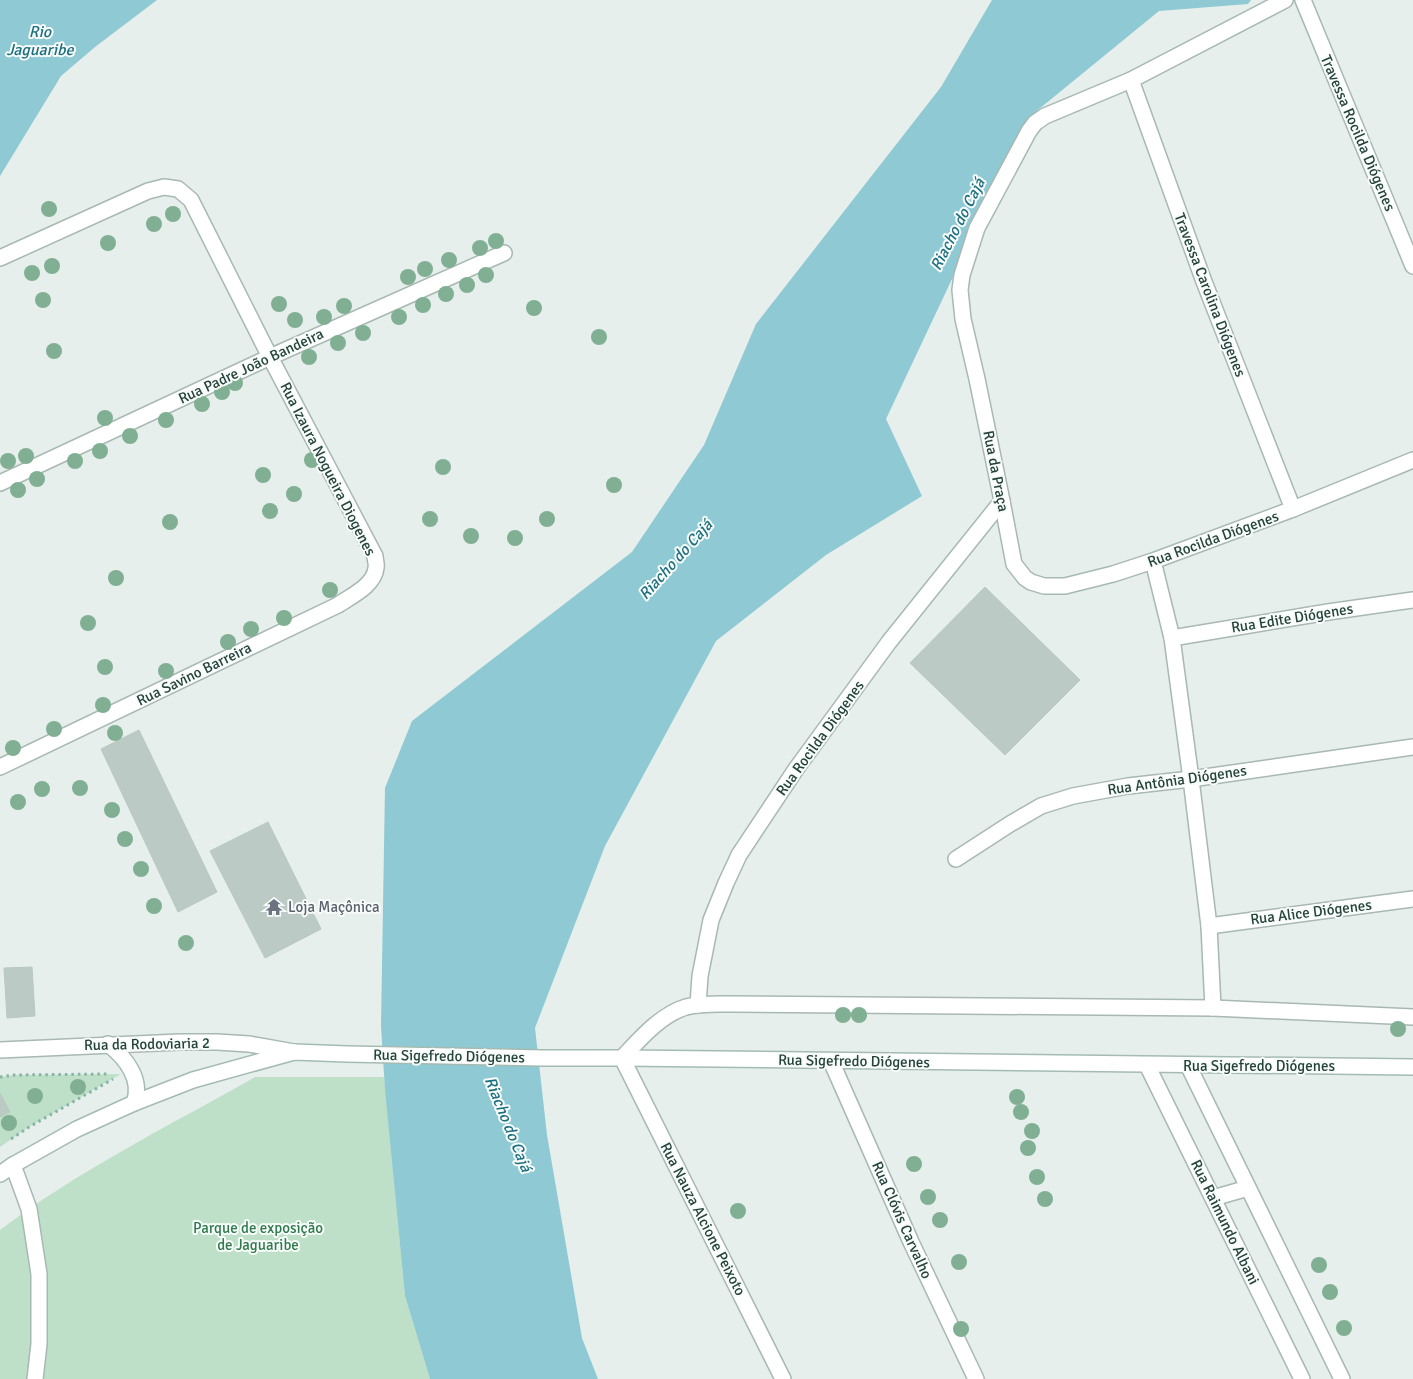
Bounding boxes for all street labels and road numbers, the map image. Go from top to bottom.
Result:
street label: Travessa Rocilda Diógenes [1317,52,1399,214]
street label: Travessa Carolina Diógenes [1170,211,1250,380]
street label: Rua Padre João Bandeira [176,324,326,408]
street label: Rua Izaura Nogueira Diogenes [276,379,380,559]
street label: Rua da Praça [979,429,1013,513]
street label: Rua Rocilda Diógenes [1145,507,1281,571]
street label: Rua Edite Diógenes [1230,599,1355,637]
street label: Rua Savino Barreira [134,638,254,710]
street label: Rua Rocilda Diógenes [772,676,868,799]
street label: Rua Antônia Diógenes [1106,761,1248,799]
street label: Rua Alice Diógenes [1249,896,1373,928]
street label: Rua da Rodoviaria 2 [84,1034,210,1054]
street label: Rua Sigefredo Diógenes [373,1046,526,1066]
street label: Rua Sigefredo Diógenes [778,1051,931,1071]
street label: Rua Sigefredo Diógenes [1183,1057,1335,1075]
street label: Rua Nauza Alcione Peixoto [656,1139,750,1299]
street label: Rua Raimundo Albani [1187,1156,1263,1288]
street label: Rua Clóvis Carvalho [868,1159,936,1282]

